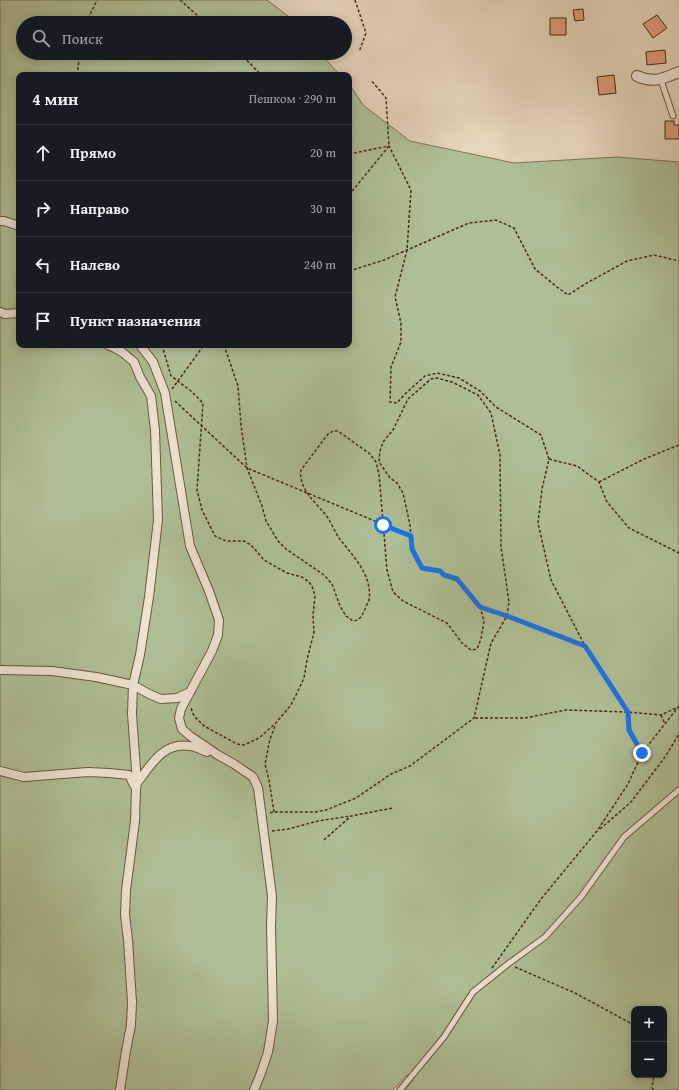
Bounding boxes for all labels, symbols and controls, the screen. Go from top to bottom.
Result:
search box [16,16,352,60]
icon: search [30,27,52,49]
text: Поиск [62,28,103,49]
text: 4 мин [32,86,78,111]
text: Пешком · 290 m [249,89,336,108]
icon: ahead [32,142,54,164]
text: Прямо [70,142,116,163]
text: 20 m [310,143,336,162]
icon: right [32,198,54,220]
text: Направо [70,198,129,219]
text: 30 m [310,199,336,218]
icon: left [32,254,54,276]
text: Налево [70,254,120,275]
text: 240 m [304,255,336,274]
icon: arrive [32,310,54,332]
text: Пункт назначения [70,310,201,331]
route start [374,516,392,534]
route end [633,744,651,762]
map controls [631,1006,667,1078]
button: + [631,1006,667,1042]
button: − [631,1042,667,1078]

